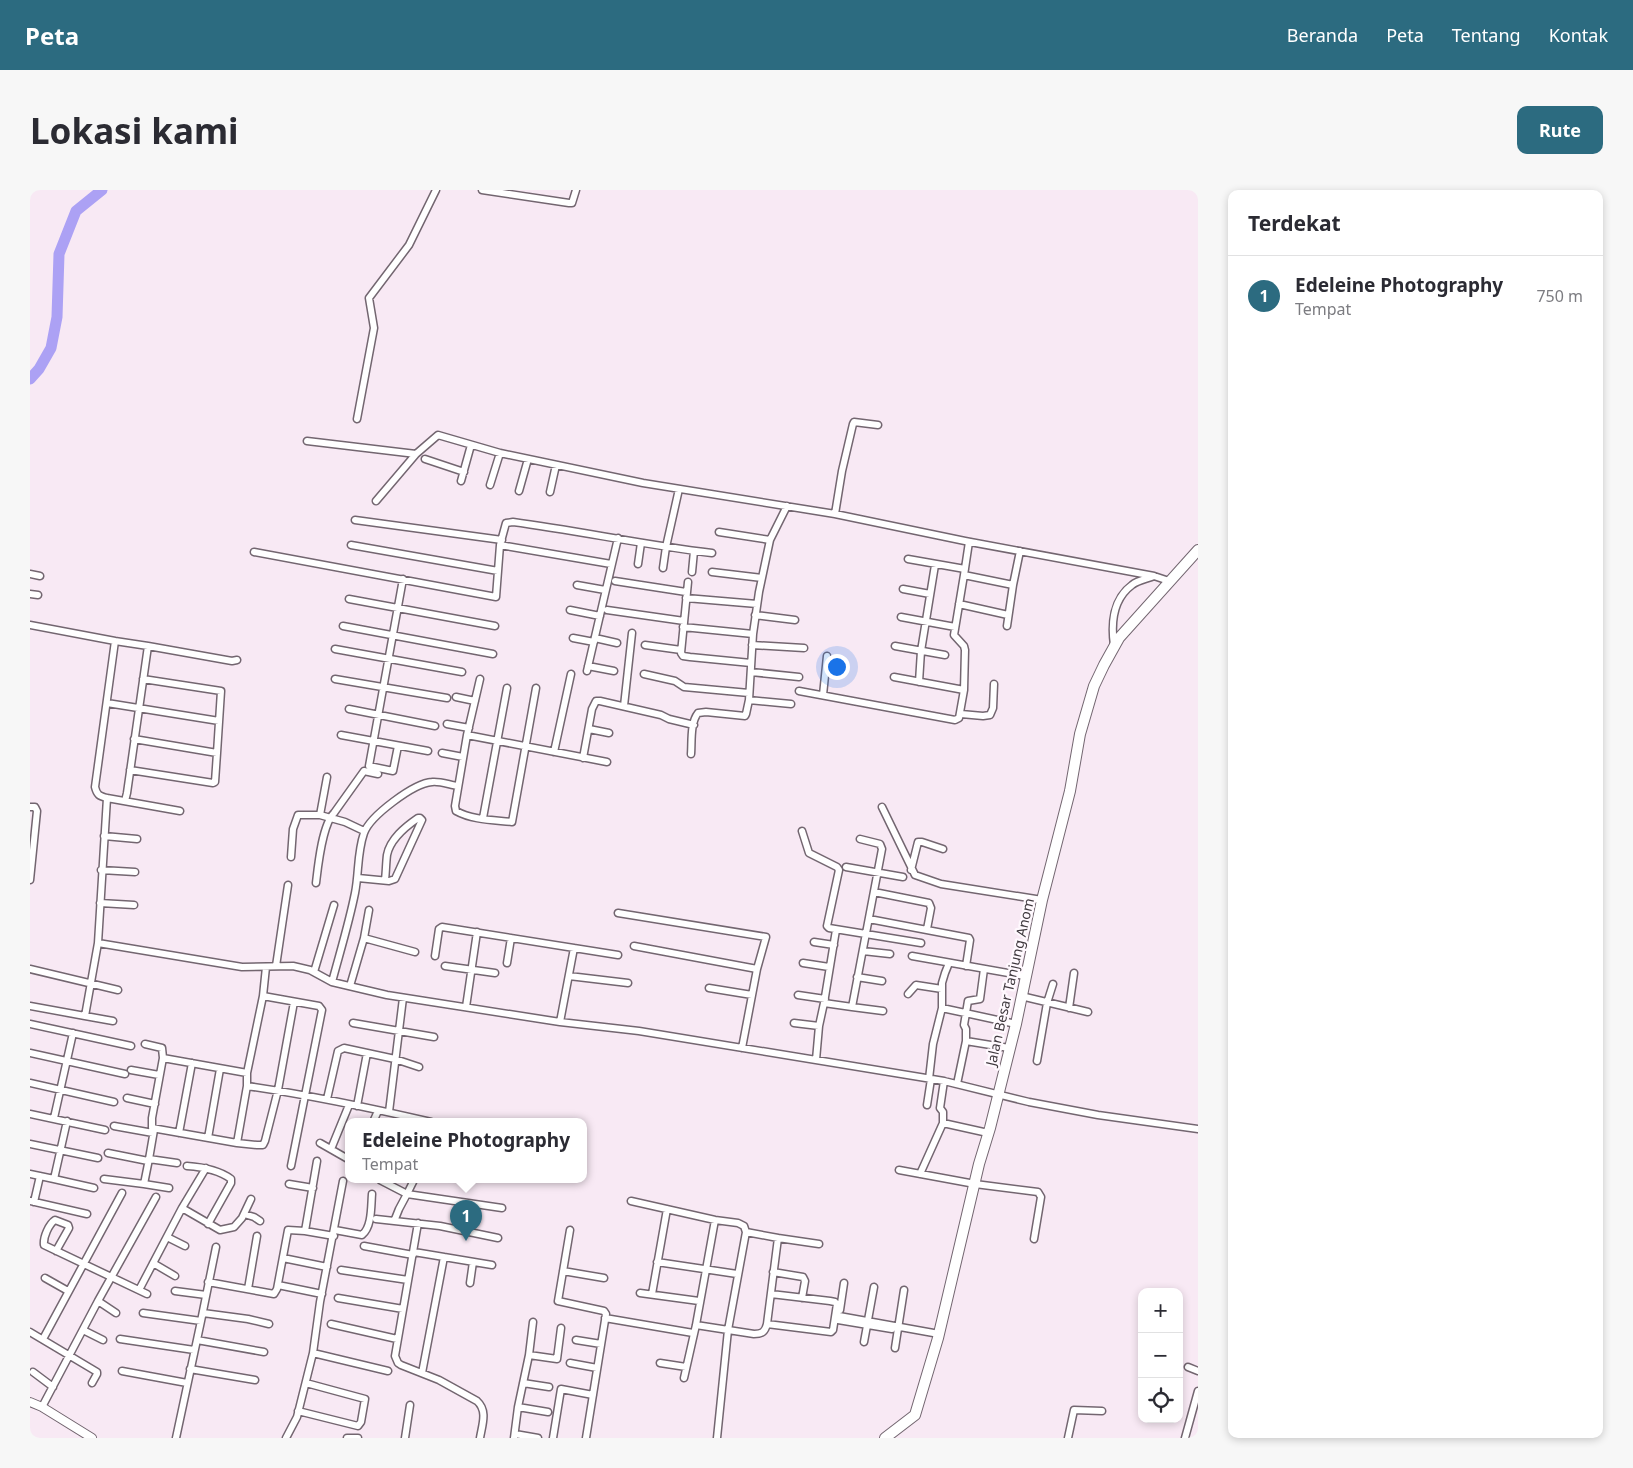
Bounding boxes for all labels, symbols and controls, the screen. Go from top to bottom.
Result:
text: Peta [25,19,79,52]
text: Beranda [1287,23,1358,47]
text: Peta [1386,23,1424,47]
text: Tentang [1452,23,1521,47]
text: Kontak [1549,23,1608,47]
button: Rute [1517,106,1603,154]
text: Lokasi kami [30,107,239,154]
text: Terdekat [1248,209,1341,237]
text: Edeleine Photography [1295,272,1503,298]
text: 1 [1259,285,1269,307]
text: 750 m [1536,285,1583,307]
text: Tempat [1295,298,1351,320]
your location [824,654,850,680]
street label: Jalan Besar Tanjung Anom [980,896,1038,1070]
popup [345,1118,587,1183]
text: Edeleine Photography [362,1127,570,1153]
text: Tempat [362,1153,418,1175]
pin: 1 [450,1200,482,1241]
map controls [1138,1288,1183,1423]
button: + [1138,1288,1183,1333]
button: − [1138,1333,1183,1378]
button: locate [1138,1378,1183,1423]

